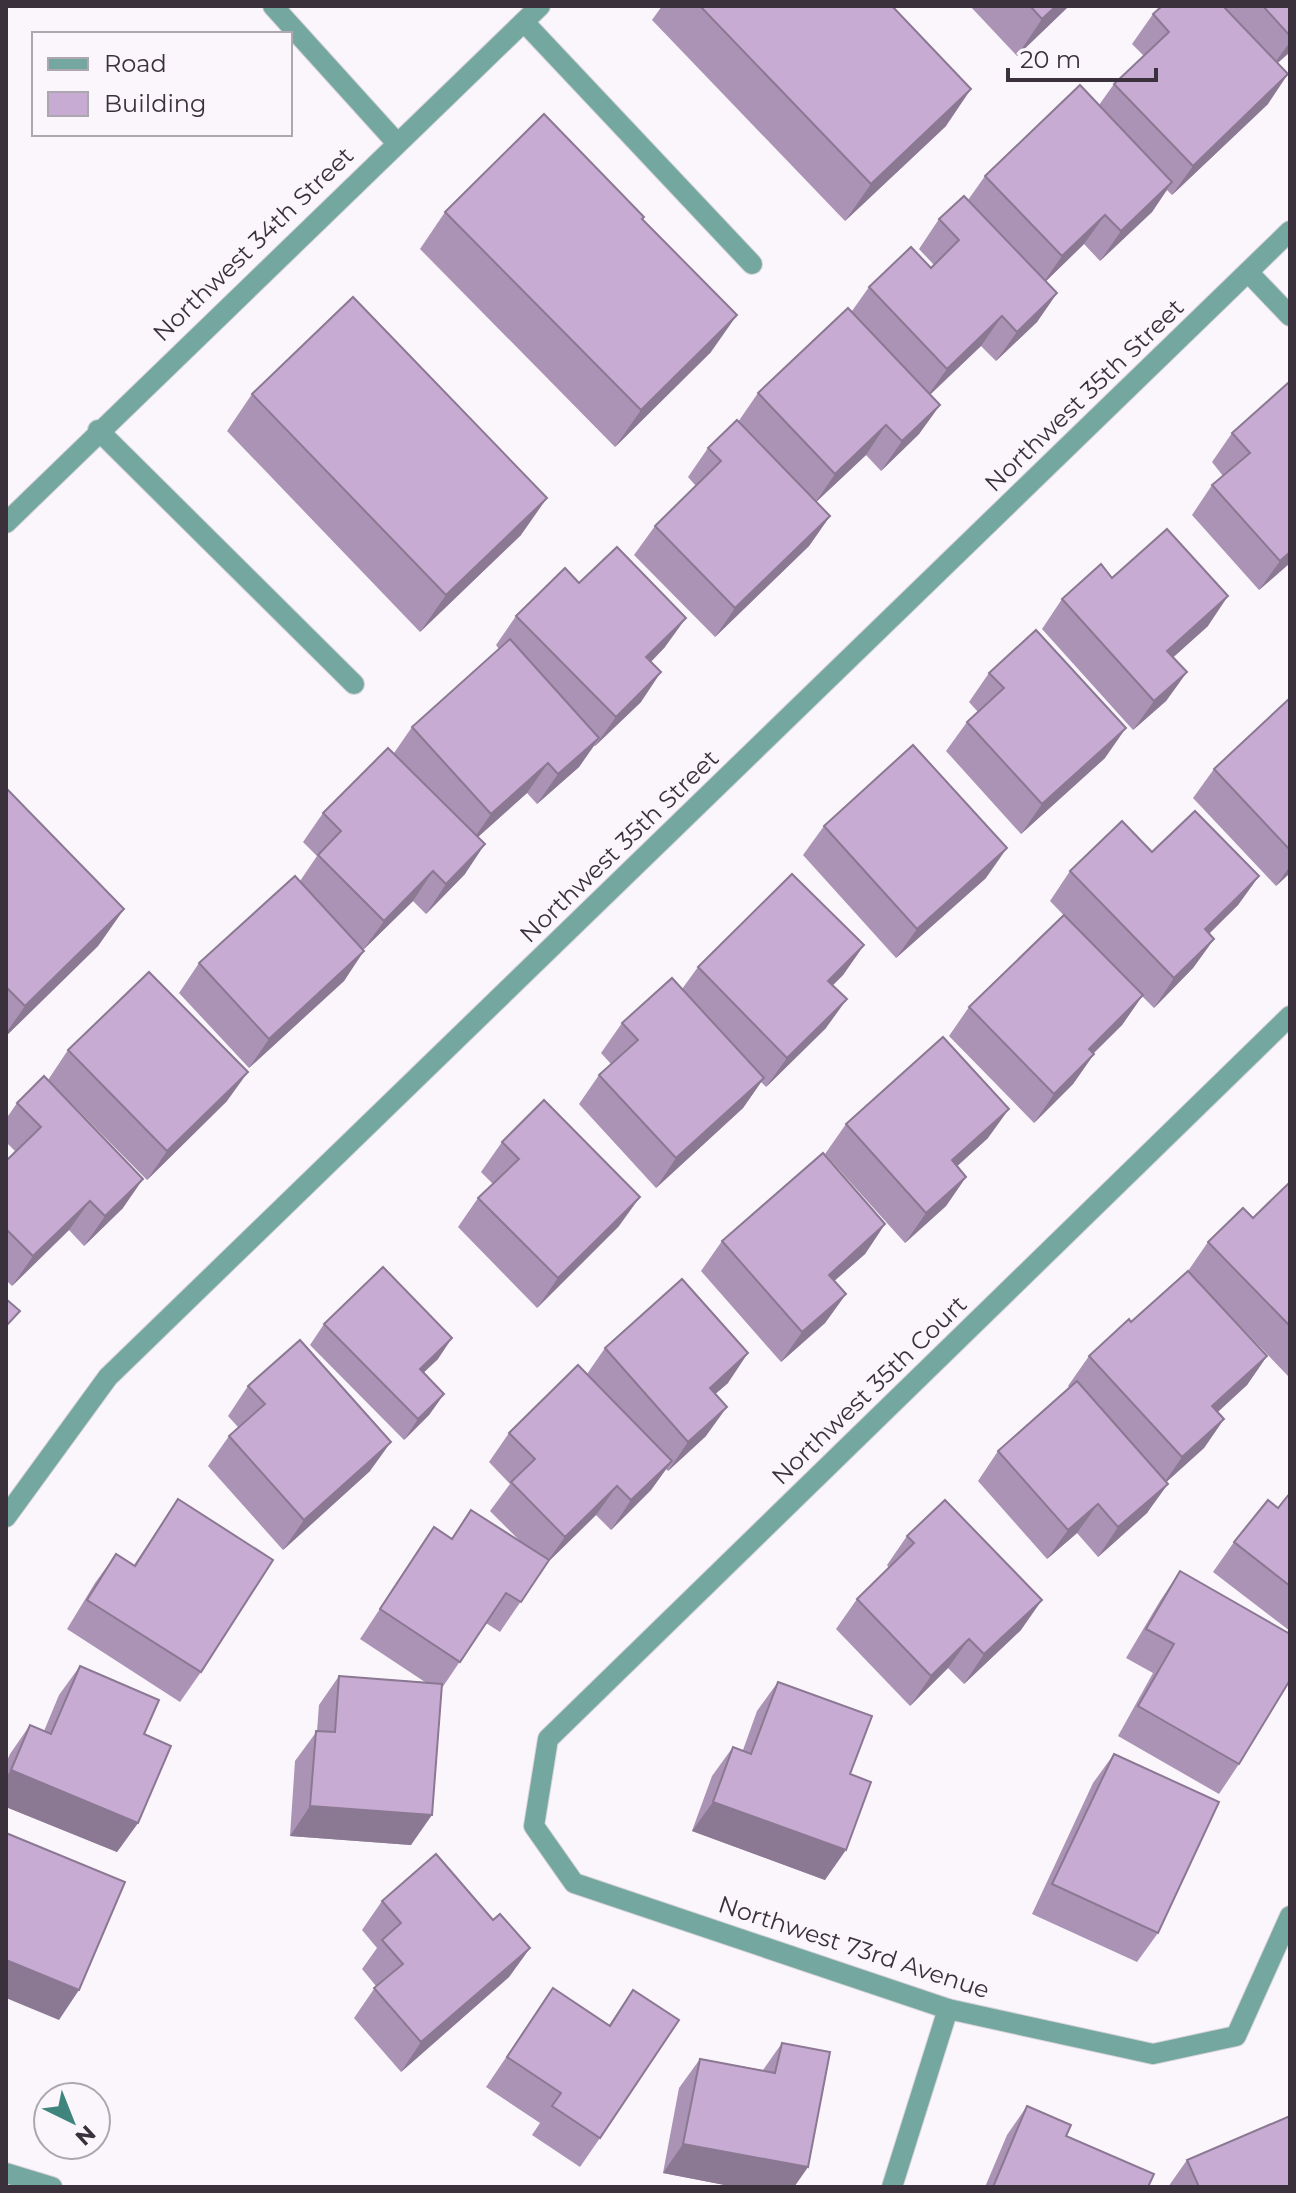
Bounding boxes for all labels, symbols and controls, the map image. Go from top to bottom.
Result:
legend [32,32,292,136]
scale bar [1008,32,1156,82]
text: 20 m [1020,45,1081,74]
text: Road [104,49,167,78]
text: Building [104,89,207,118]
street label: Northwest 34th Street [147,140,359,347]
street label: Northwest 35th Street [979,292,1190,497]
street label: Northwest 35th Street [514,743,725,948]
street label: Northwest 35th Court [765,1289,973,1491]
street label: Northwest 73rd Avenue [715,1889,993,2005]
north arrow [32,2081,112,2161]
text: N [70,2119,101,2151]

